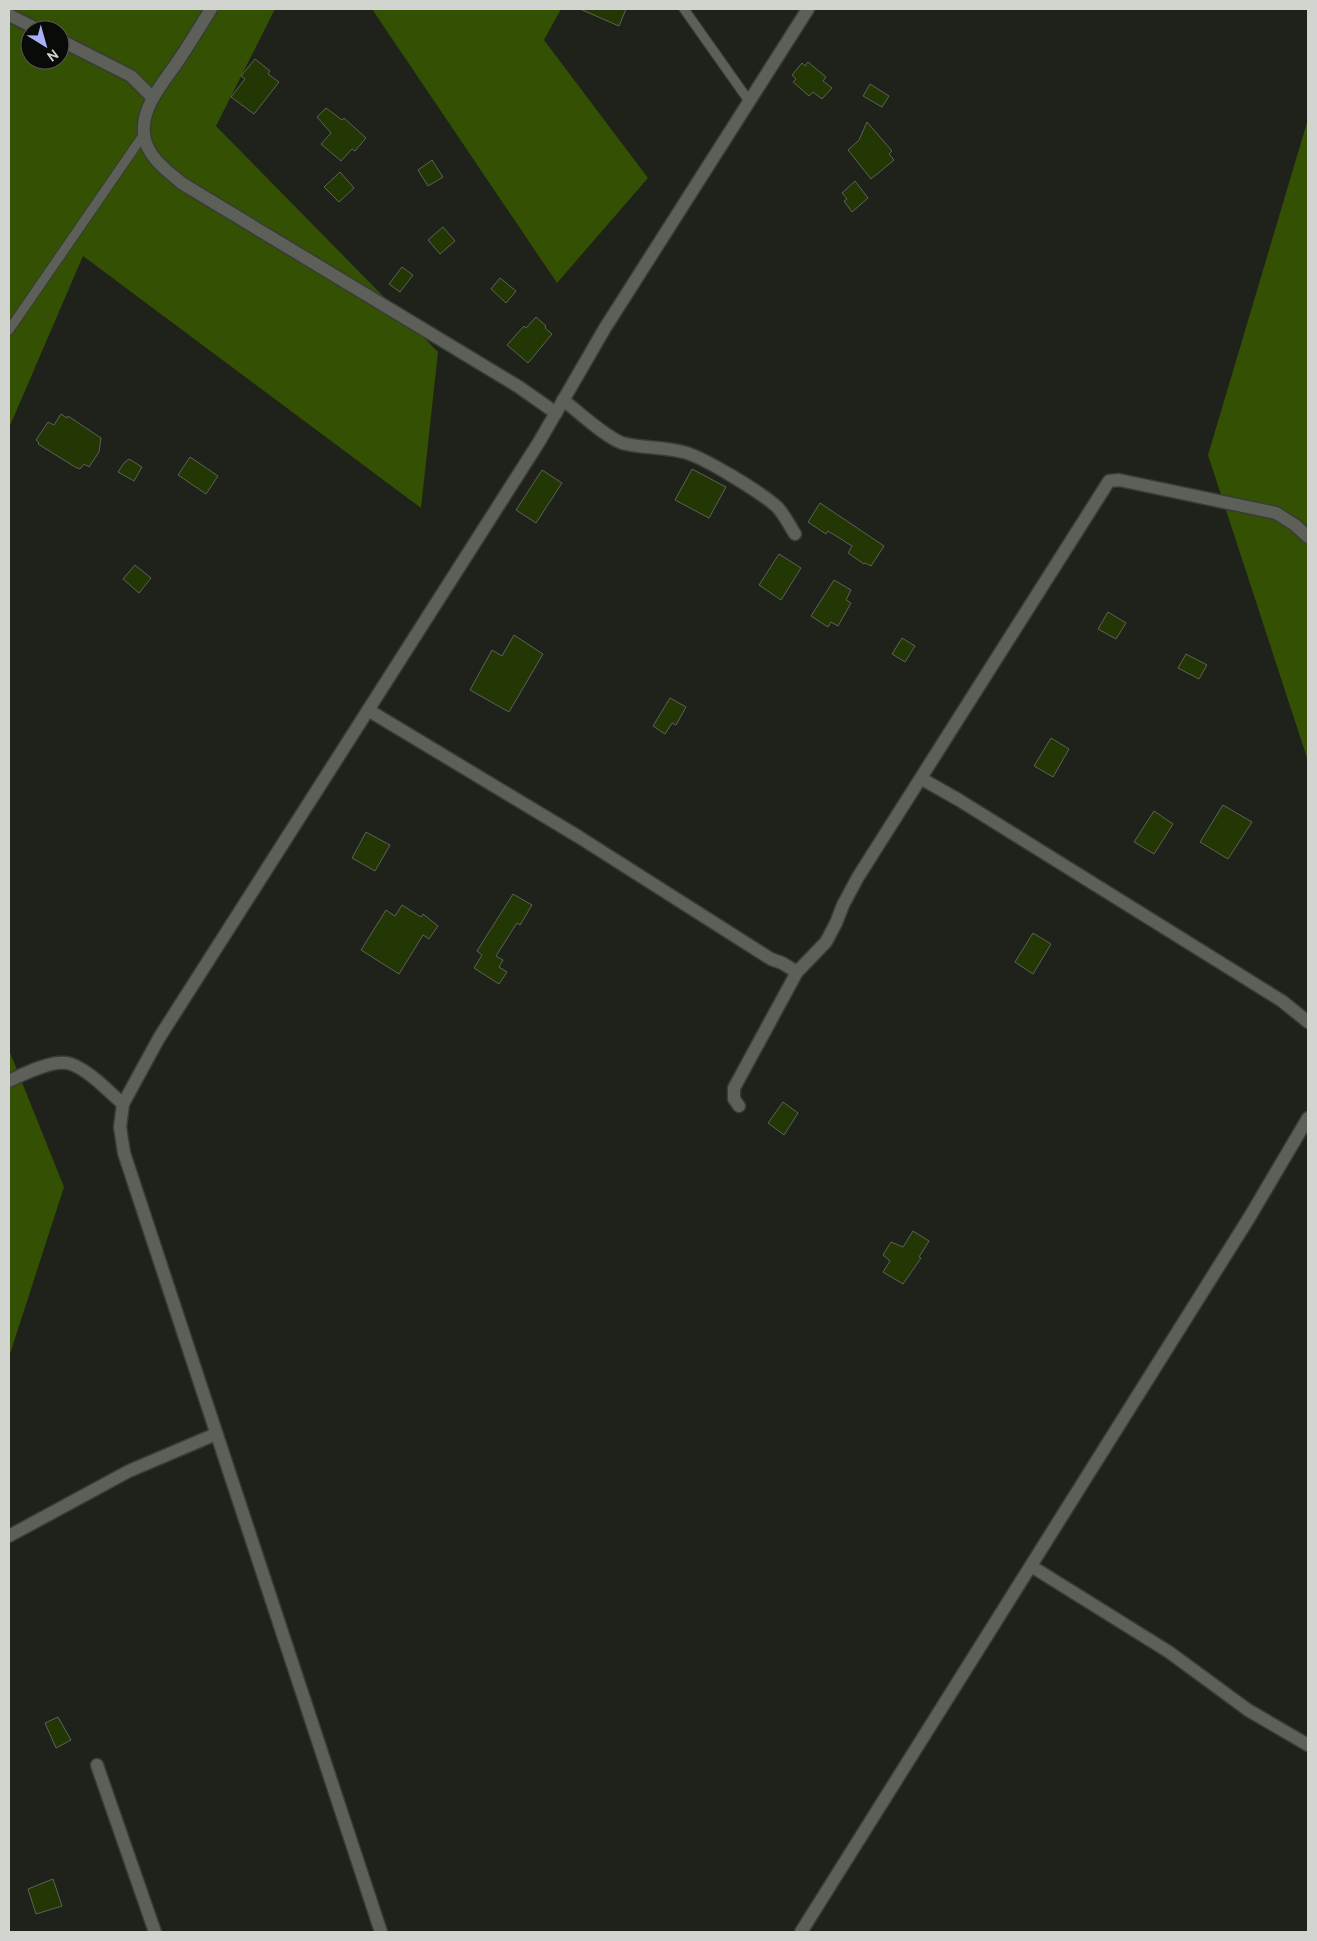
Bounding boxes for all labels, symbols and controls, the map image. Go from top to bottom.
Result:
north arrow [20,20,70,70]
text: N [43,45,62,66]

